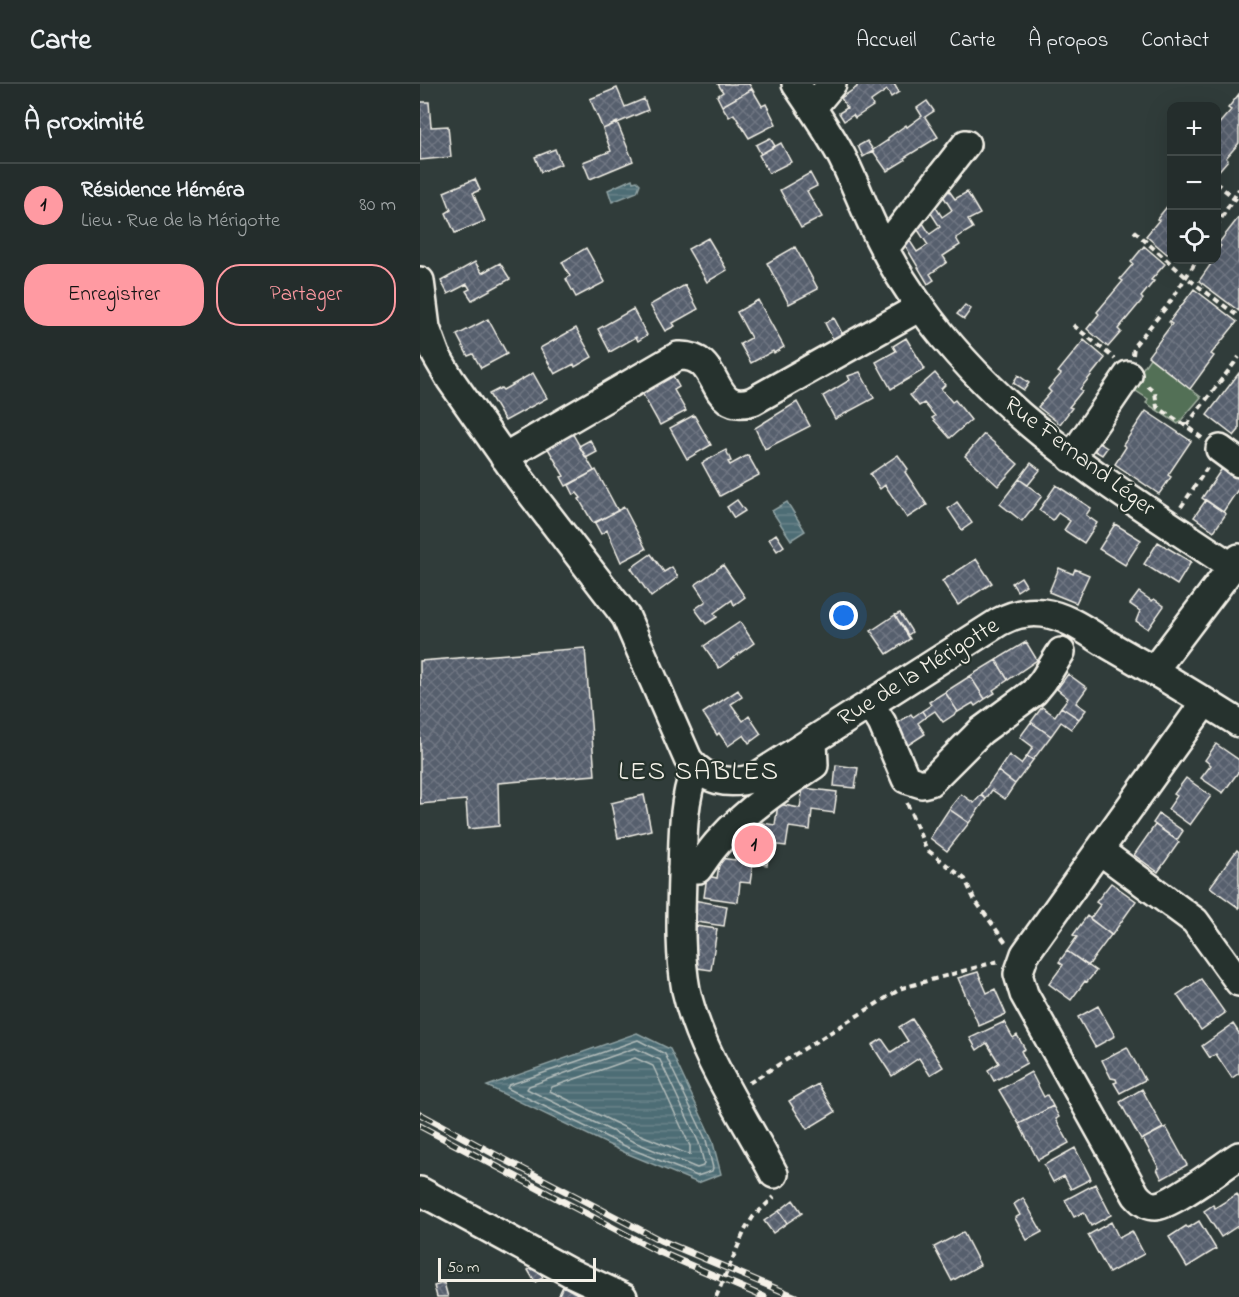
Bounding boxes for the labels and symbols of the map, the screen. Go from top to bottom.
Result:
street label: Rue Fernand Léger [996,388,1163,526]
your location [829,601,858,630]
street label: Rue de la Mérigotte [832,609,1007,737]
district label: LES SABLES [618,753,780,792]
pin: 1 [734,822,774,867]
scale bar [438,1255,596,1282]

